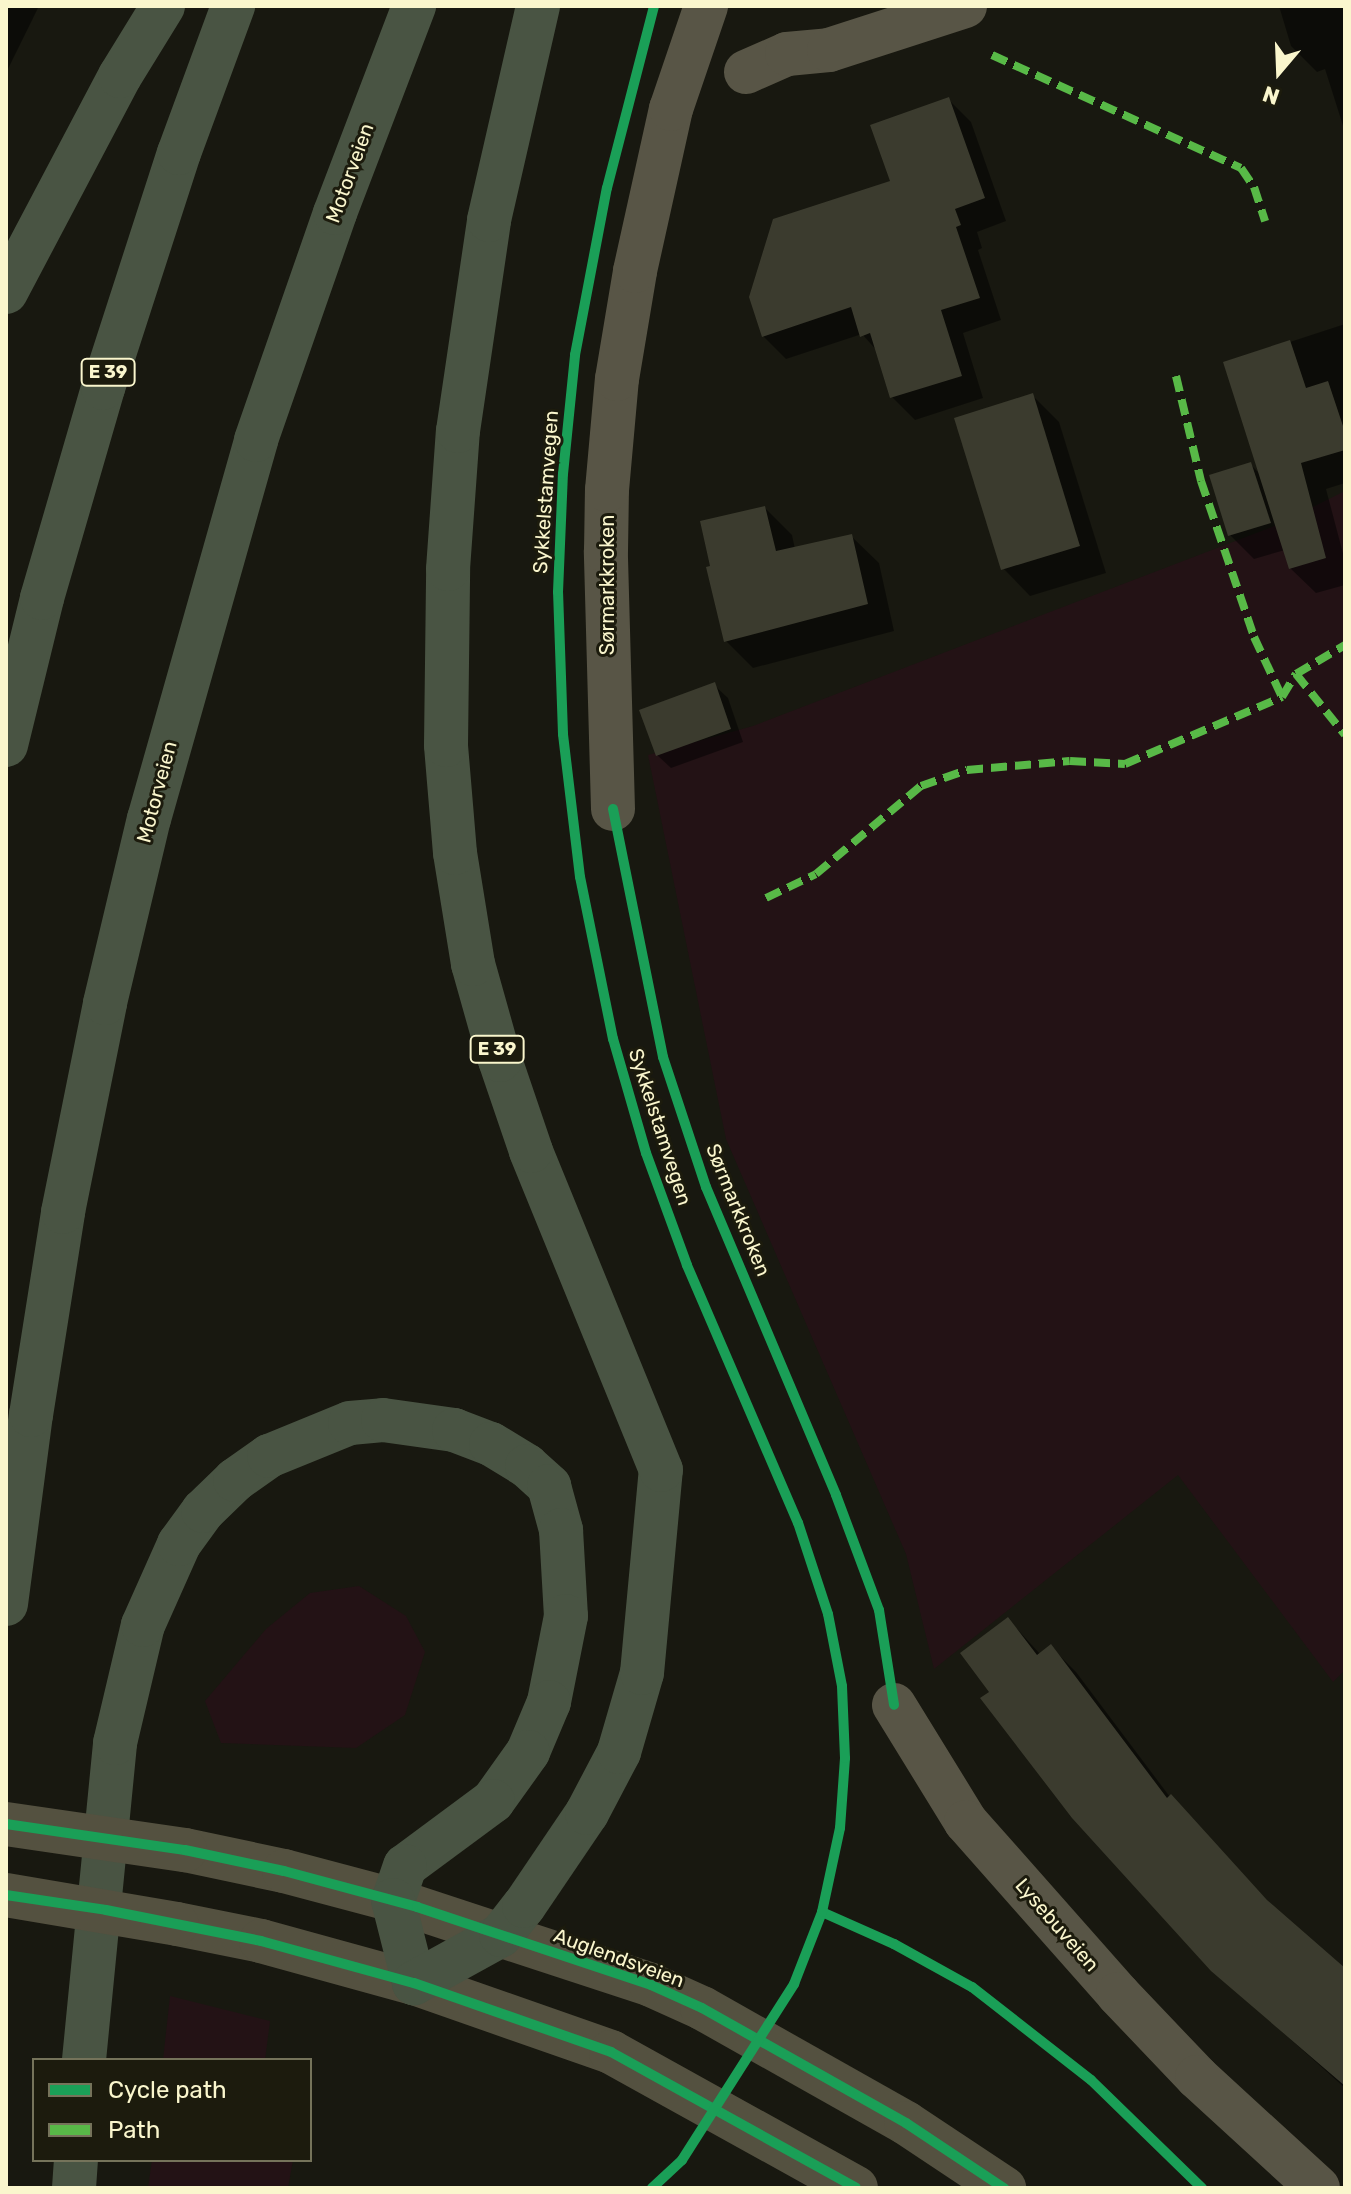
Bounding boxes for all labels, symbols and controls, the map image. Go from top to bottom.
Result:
north arrow [1239,32,1319,112]
text: N [1259,80,1283,111]
street label: Motorveien [321,120,379,226]
road number: E 39 [80,358,136,386]
street label: Sykkelstamvegen [528,410,564,574]
street label: Sørmarkkroken [595,515,619,655]
street label: Motorveien [132,739,182,845]
road number: E 39 [469,1035,525,1063]
street label: Sykkelstamvegen [623,1046,697,1208]
street label: Sørmarkkroken [701,1140,775,1280]
street label: Lysebuveien [1010,1874,1104,1976]
street label: Auglendsveien [550,1923,688,1993]
legend [32,2058,312,2162]
text: Cycle path [108,2076,227,2104]
text: Path [108,2116,160,2144]

